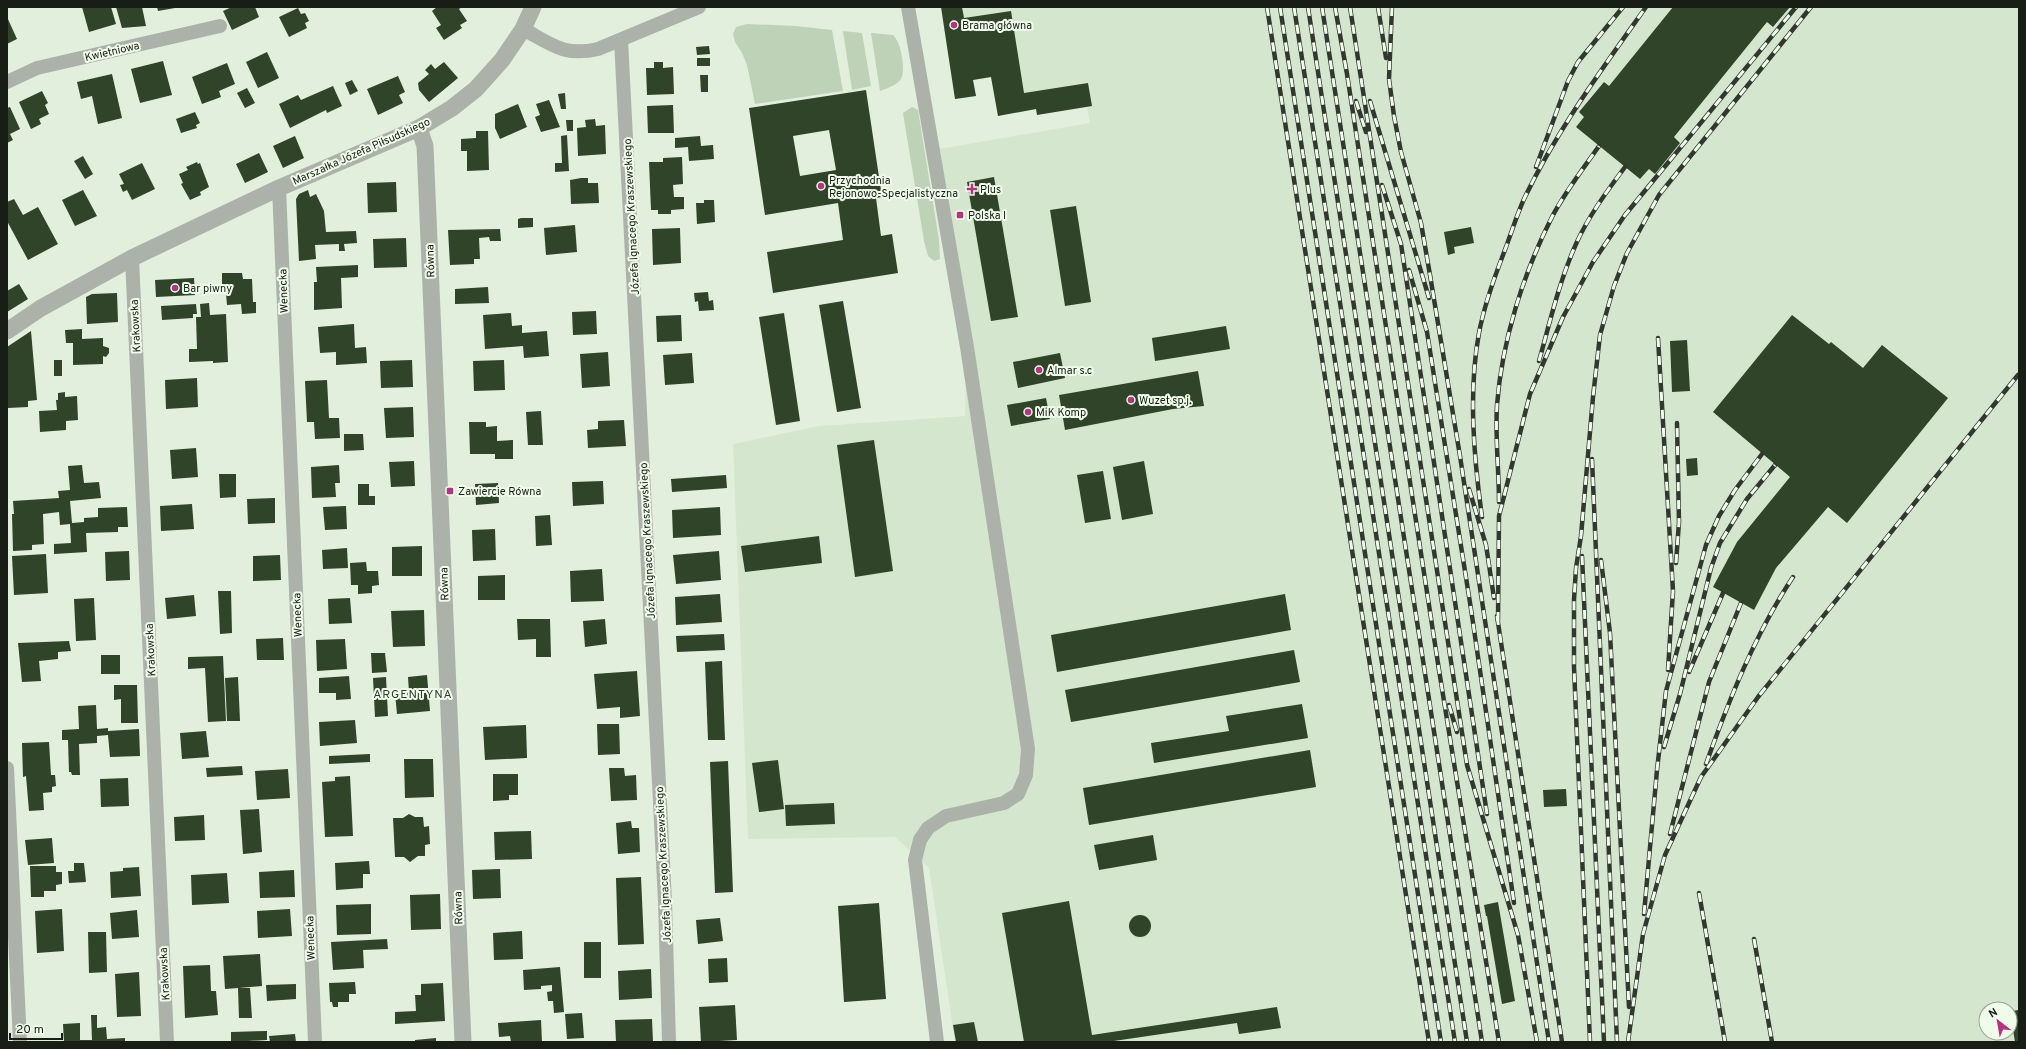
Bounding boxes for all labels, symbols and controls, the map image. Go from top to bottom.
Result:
place label: Brama główna [962,19,1032,33]
marker: Brama główna [949,20,959,30]
street label: Kwietniowa [84,39,141,65]
street label: Marszałka Józefa Piłsudskiego [290,115,432,189]
street label: Józefa Ignacego Kraszewskiego [621,138,643,296]
place label: Przychodnia Rejonowo-Specjalistyczna [829,174,958,201]
marker: Przychodnia Rejonowo-Specjalistyczna [816,181,826,191]
place label: Plus [980,183,1001,197]
marker: Plus [967,184,977,194]
place label: Polska I [968,209,1006,223]
marker: Polska I [955,210,965,220]
street label: Równa [423,244,439,278]
street label: Wenecka [276,268,292,313]
place label: Bar piwny [183,282,232,296]
marker: Bar piwny [170,283,180,293]
street label: Krakowska [128,299,144,353]
place label: Almar s.c [1047,364,1092,378]
marker: Almar s.c [1034,365,1044,375]
place label: Wuzet sp.j. [1139,394,1192,408]
marker: Wuzet sp.j. [1126,395,1136,405]
place label: MiK Komp [1036,406,1086,420]
marker: MiK Komp [1023,407,1033,417]
street label: Józefa Ignacego Kraszewskiego [637,462,659,620]
place label: Zawiercie Równa [458,485,542,499]
marker: Zawiercie Równa [445,486,455,496]
street label: Równa [437,567,453,601]
street label: Wenecka [290,592,306,637]
street label: Krakowska [143,623,159,677]
district label: ARGENTYNA [373,687,453,703]
street label: Józefa Ignacego Kraszewskiego [653,786,675,944]
street label: Równa [451,891,467,925]
street label: Wenecka [303,915,319,960]
street label: Krakowska [157,947,173,1001]
north arrow [1978,1001,2018,1041]
text: N [1986,1005,2000,1021]
scale bar [10,1015,62,1041]
text: 20 m [16,1022,44,1038]

